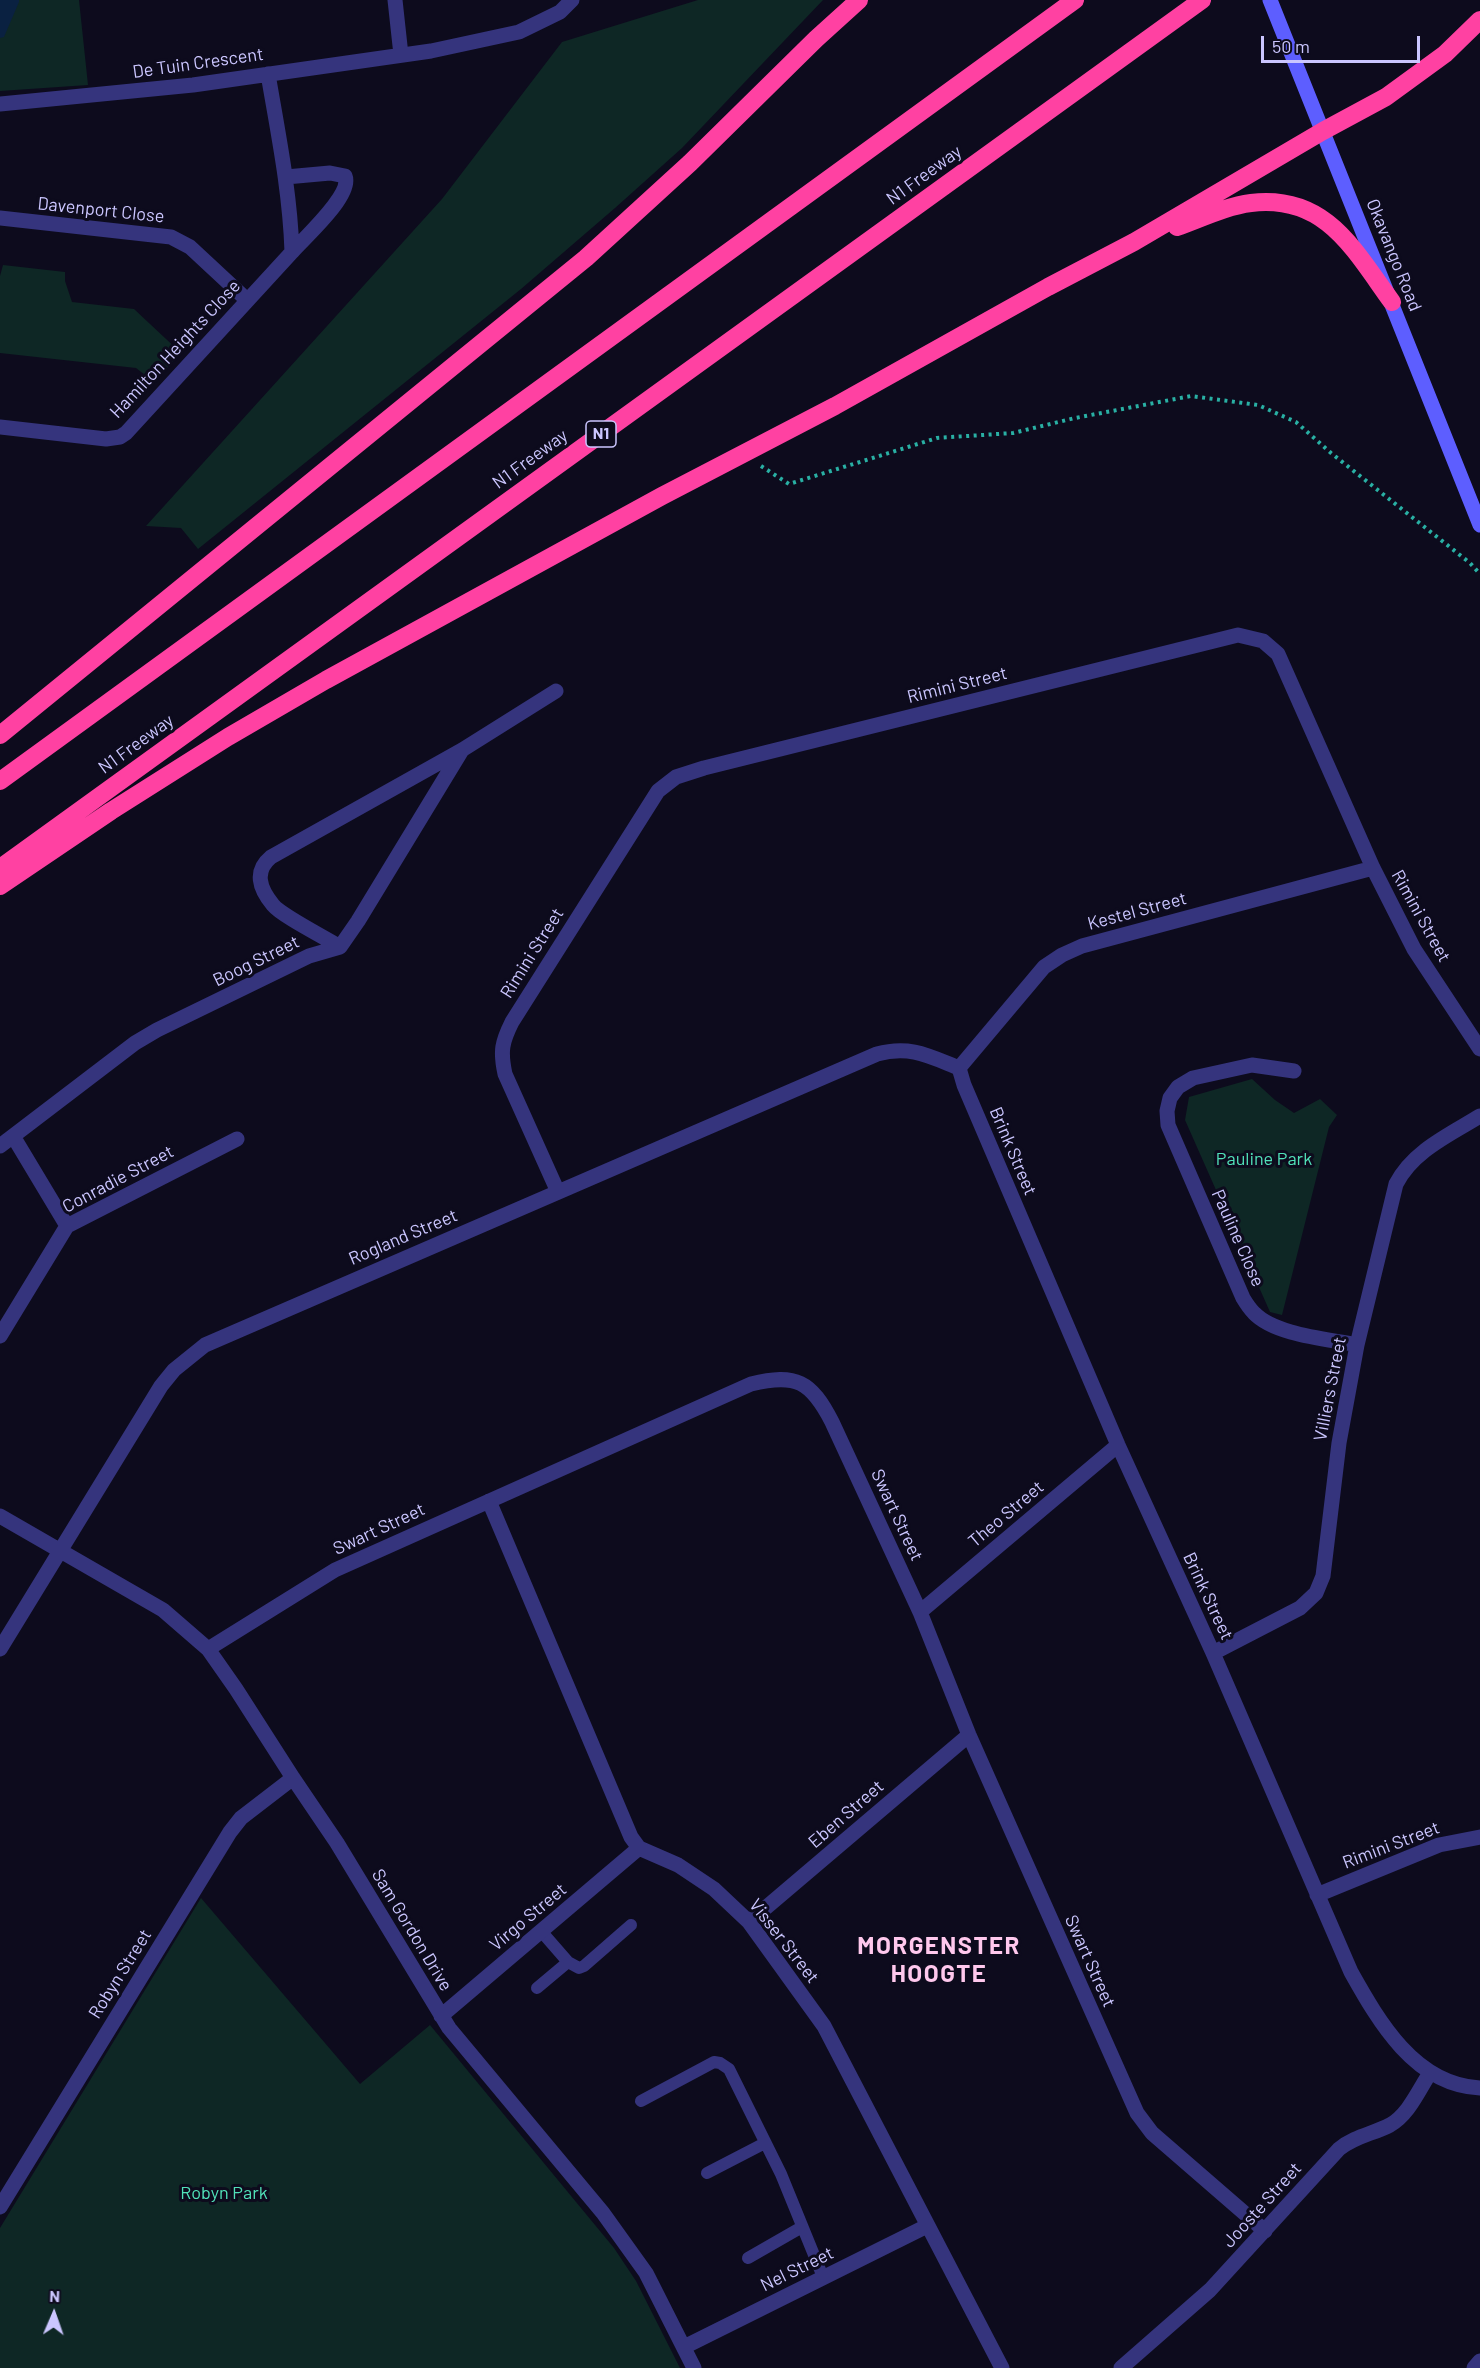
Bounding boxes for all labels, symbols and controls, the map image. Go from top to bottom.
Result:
scale bar [1264,24,1423,62]
text: 50 m [1272,35,1310,57]
street label: De Tuin Crescent [131,43,265,83]
street label: N1 Freeway [882,141,966,209]
street label: Davenport Close [37,193,165,227]
street label: Okavango Road [1362,196,1426,314]
street label: Hamilton Heights Close [105,275,245,423]
road number: N1 [586,421,616,447]
street label: N1 Freeway [488,425,572,493]
street label: Rimini Street [905,662,1009,708]
street label: N1 Freeway [94,710,178,778]
street label: Rimini Street [1387,866,1455,966]
street label: Kestel Street [1085,887,1189,935]
street label: Rimini Street [496,904,568,1002]
street label: Boog Street [209,931,303,991]
street label: Brink Street [985,1104,1041,1198]
street label: Conradie Street [59,1141,177,1217]
park label: Pauline Park [1216,1148,1312,1170]
street label: Pauline Close [1207,1186,1269,1290]
street label: Rogland Street [345,1204,461,1270]
street label: Villiers Street [1309,1335,1351,1443]
street label: Swart Street [866,1466,928,1564]
street label: Theo Street [964,1476,1048,1552]
street label: Swart Street [330,1498,428,1560]
street label: Brink Street [1178,1549,1238,1643]
street label: Eben Street [804,1775,888,1853]
street label: Rimini Street [1339,1817,1443,1873]
street label: Sam Gordon Drive [367,1865,457,1995]
street label: Virgo Street [485,1879,571,1955]
street label: Visser Street [744,1895,824,1987]
street label: Swart Street [1060,1912,1120,2010]
street label: Robyn Street [84,1925,156,2023]
district label: MORGENSTER HOOGTE [857,1932,1021,1988]
street label: Jooste Street [1218,2158,1306,2252]
park label: Robyn Park [180,2182,268,2204]
street label: Nel Street [757,2242,837,2296]
north arrow [24,2284,84,2344]
text: N [49,2286,60,2305]

